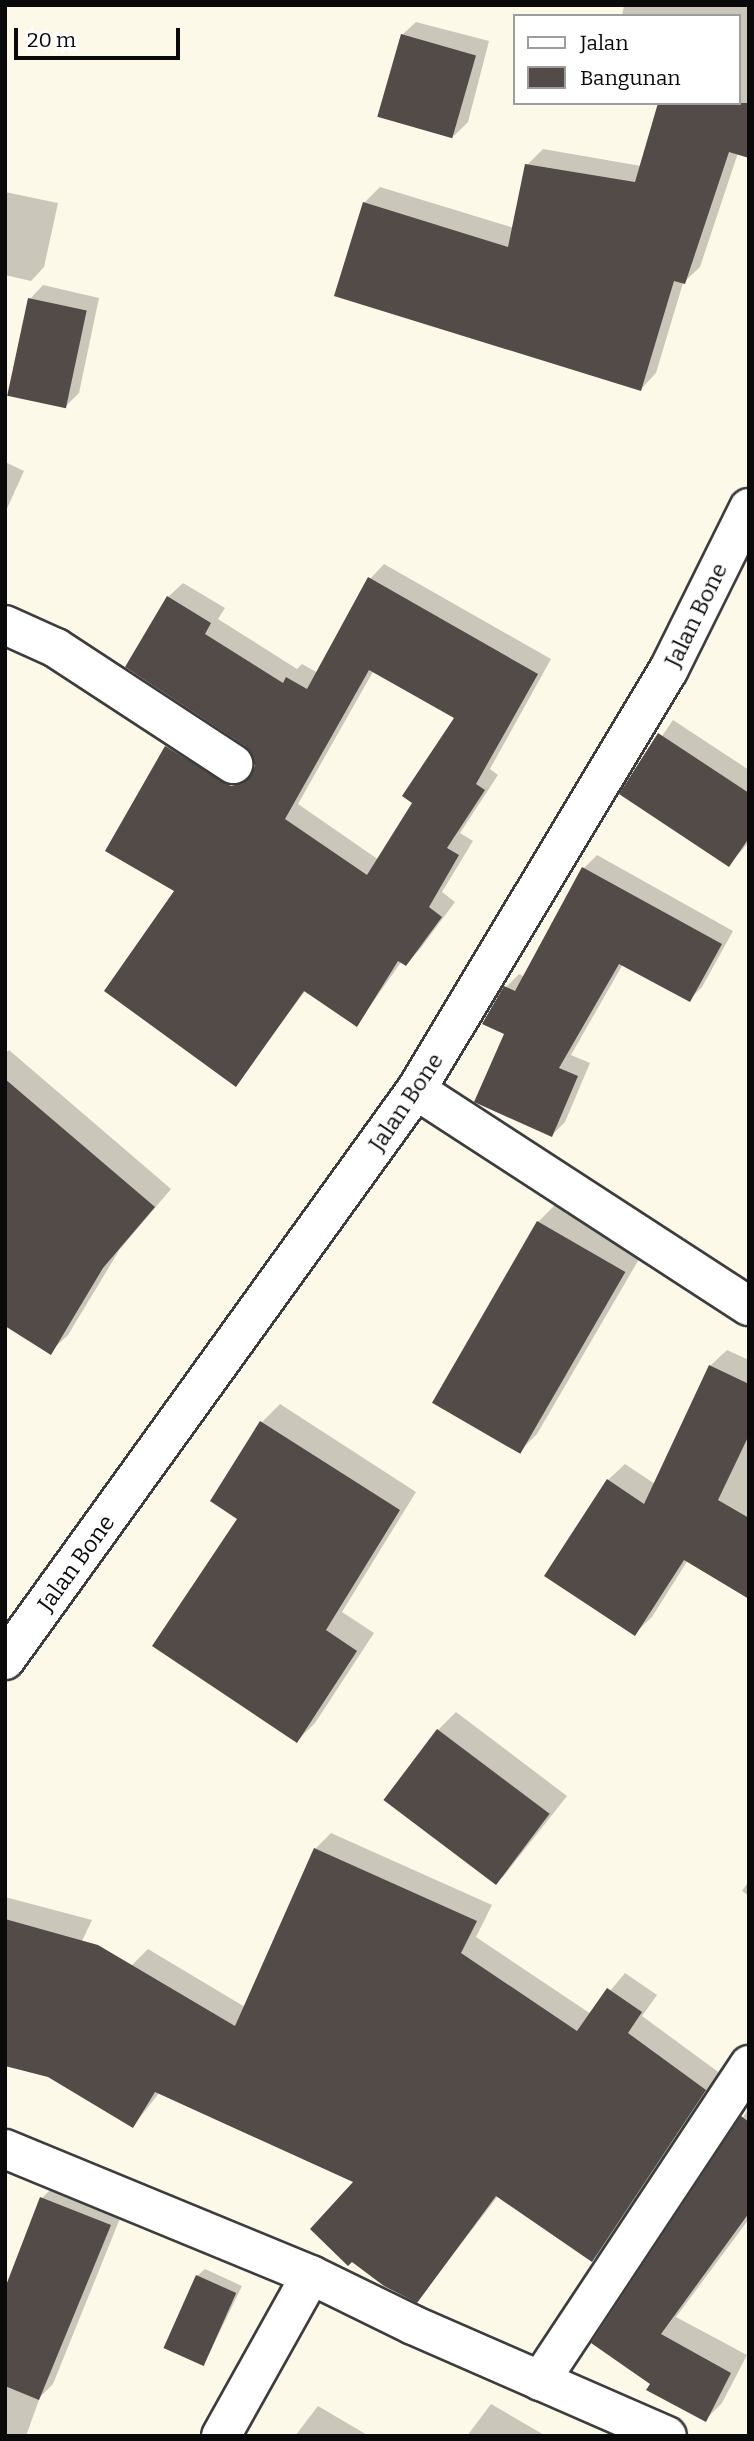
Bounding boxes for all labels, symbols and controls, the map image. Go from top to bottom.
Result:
scale bar [18,14,184,58]
legend [512,14,740,105]
text: 20 m [27,27,76,53]
text: Jalan [580,30,629,56]
text: Bangunan [580,65,681,91]
street label: Jalan Bone [659,558,733,672]
street label: Jalan Bone [363,1048,449,1156]
street label: Jalan Bone [32,1509,120,1617]

